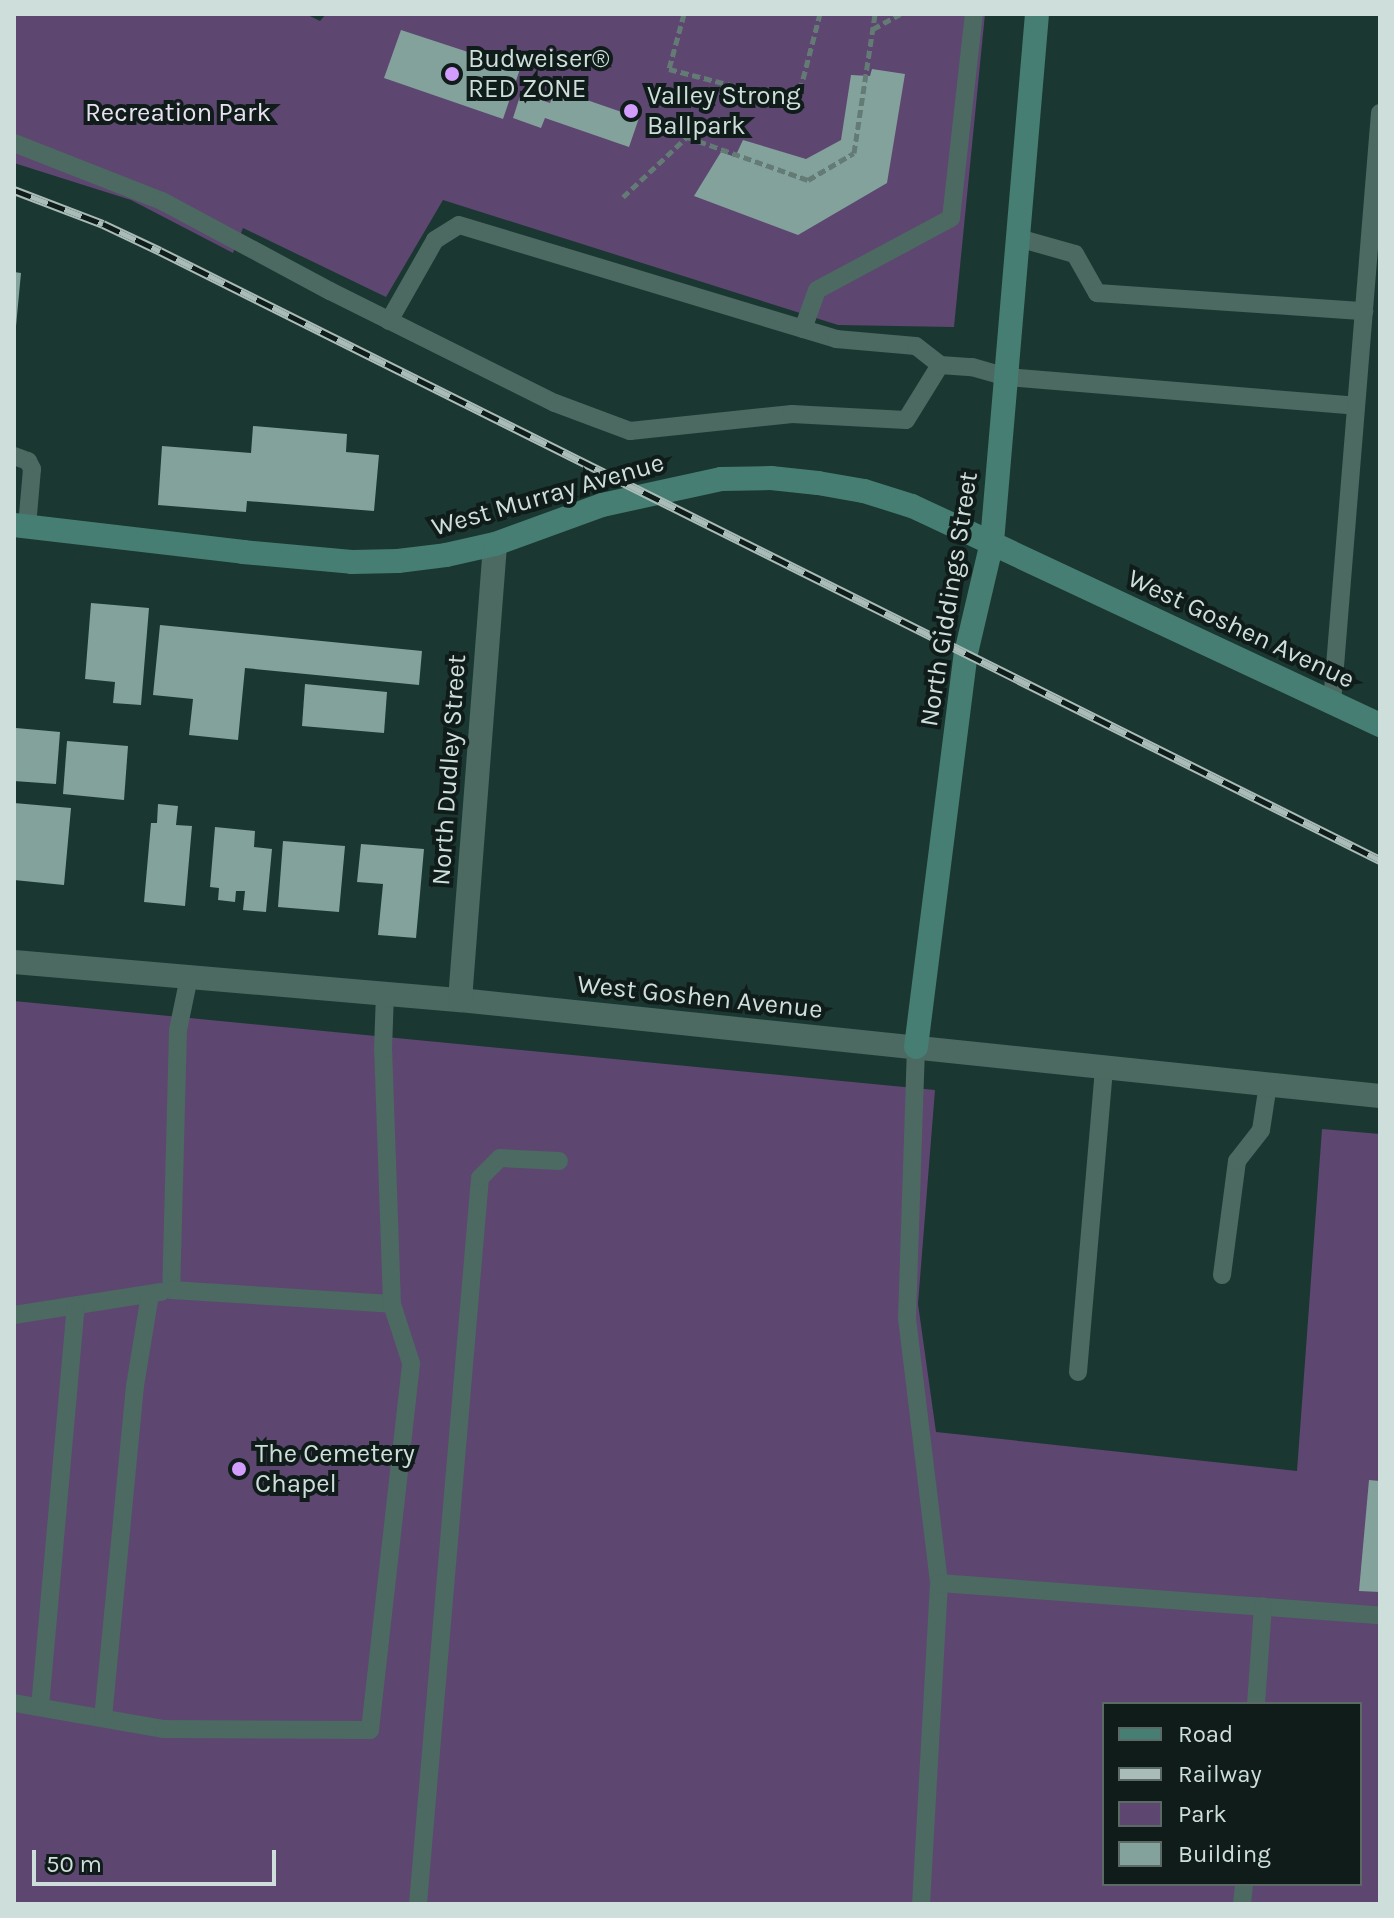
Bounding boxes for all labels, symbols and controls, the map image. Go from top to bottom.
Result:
place label: Budweiser® RED ZONE [468,43,610,104]
marker: Budweiser® RED ZONE [443,65,461,83]
place label: Valley Strong Ballpark [647,80,801,142]
park label: Recreation Park [85,97,271,129]
marker: Valley Strong Ballpark [622,102,640,120]
street label: West Murray Avenue [428,447,668,543]
street label: North Giddings Street [913,469,985,729]
street label: West Goshen Avenue [1123,563,1359,695]
street label: North Dudley Street [425,653,473,887]
street label: West Goshen Avenue [576,969,824,1025]
place label: The Cemetery Chapel [255,1438,415,1500]
marker: The Cemetery Chapel [230,1460,248,1478]
legend [1102,1702,1362,1886]
text: Road [1178,1720,1233,1748]
text: Railway [1178,1760,1262,1788]
text: Park [1178,1800,1227,1828]
scale bar [36,1834,280,1884]
text: Building [1178,1840,1271,1868]
text: 50 m [46,1850,102,1878]

